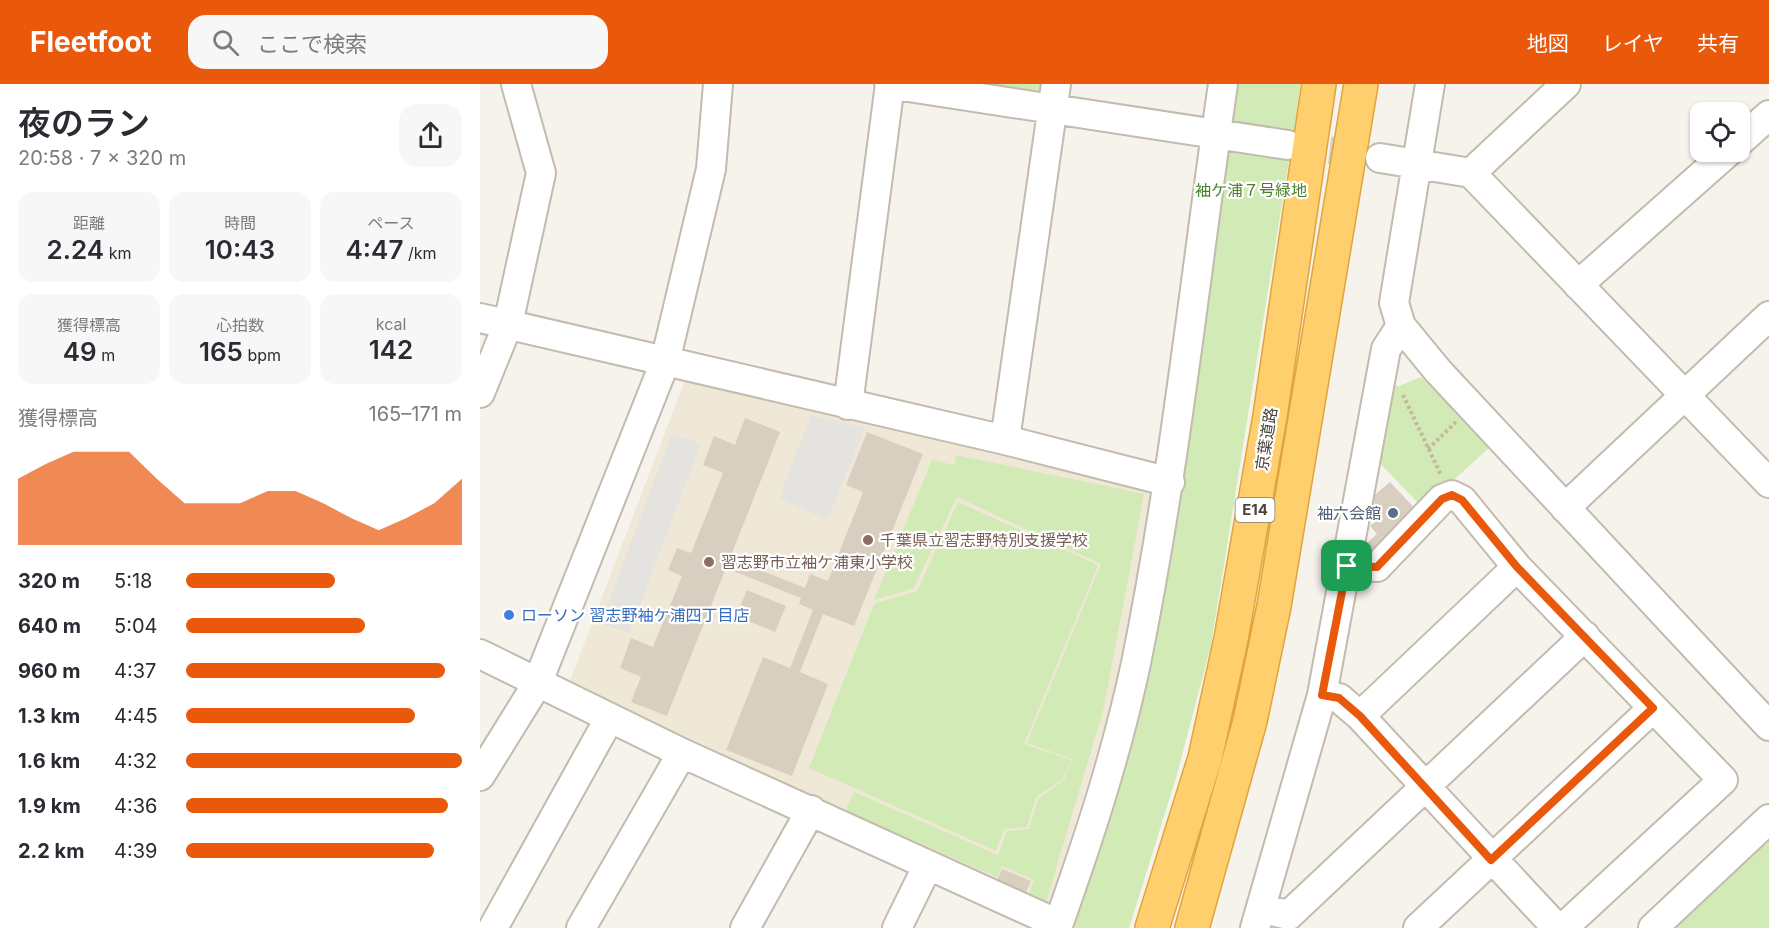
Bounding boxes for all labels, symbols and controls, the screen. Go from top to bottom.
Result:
search box [188,15,608,69]
text: Fleetfoot [30,25,152,59]
icon: search [209,26,242,59]
text: ここで検索 [257,31,367,57]
text: 地図 [1527,31,1569,56]
text: レイヤ [1602,31,1664,56]
text: 共有 [1697,31,1739,56]
map controls [1690,102,1750,162]
button: locate [1690,102,1750,162]
text: 夜のラン [18,103,150,143]
button: share [399,104,462,167]
text: 20:58 · 7 × 320 m [18,146,186,170]
park label: 袖ケ浦７号緑地 [1195,180,1307,200]
text: 距離 [73,213,105,233]
text: 時間 [224,213,256,233]
text: ペース [367,213,415,233]
text: 2.24 [47,234,104,265]
text: 10:43 [205,234,275,265]
text: 4:47 [346,234,403,265]
text: km [104,243,131,263]
text: /km [403,243,436,263]
text: kcal [376,314,406,334]
text: 獲得標高 [57,315,121,335]
text: 心拍数 [216,315,264,335]
text: 142 [369,334,413,365]
text: 49 [63,336,97,367]
text: 165 [199,336,243,367]
text: m [97,345,115,365]
text: bpm [243,345,281,365]
text: 165–171 m [369,402,462,426]
text: 獲得標高 [18,406,98,430]
street label: 京葉道路 [1251,406,1281,472]
road number: E14 [1236,498,1274,522]
place label: 袖六会館 [1317,503,1381,523]
marker: 袖六会館 [1386,506,1400,520]
place label: 千葉県立習志野特別支援学校 [880,530,1088,550]
marker: 千葉県立習志野特別支援学校 [861,533,875,547]
pin [1321,540,1372,591]
icon: arrive [1330,549,1363,582]
place label: 習志野市立袖ケ浦東小学校 [721,552,913,572]
marker: 習志野市立袖ケ浦東小学校 [702,555,716,569]
text: 320 m [18,569,80,593]
text: 5:18 [114,569,152,593]
place label: ローソン 習志野袖ケ浦四丁目店 [521,605,750,625]
marker: ローソン 習志野袖ケ浦四丁目店 [502,608,516,622]
text: 640 m [18,614,81,638]
text: 5:04 [114,614,157,638]
text: 960 m [18,659,80,683]
text: 4:37 [114,659,156,683]
text: 1.3 km [18,704,80,728]
text: 4:45 [114,704,158,728]
text: 1.6 km [18,749,80,773]
text: 4:32 [114,749,157,773]
text: 1.9 km [18,794,81,818]
text: 4:36 [114,794,157,818]
text: 2.2 km [18,839,84,863]
text: 4:39 [114,839,157,863]

